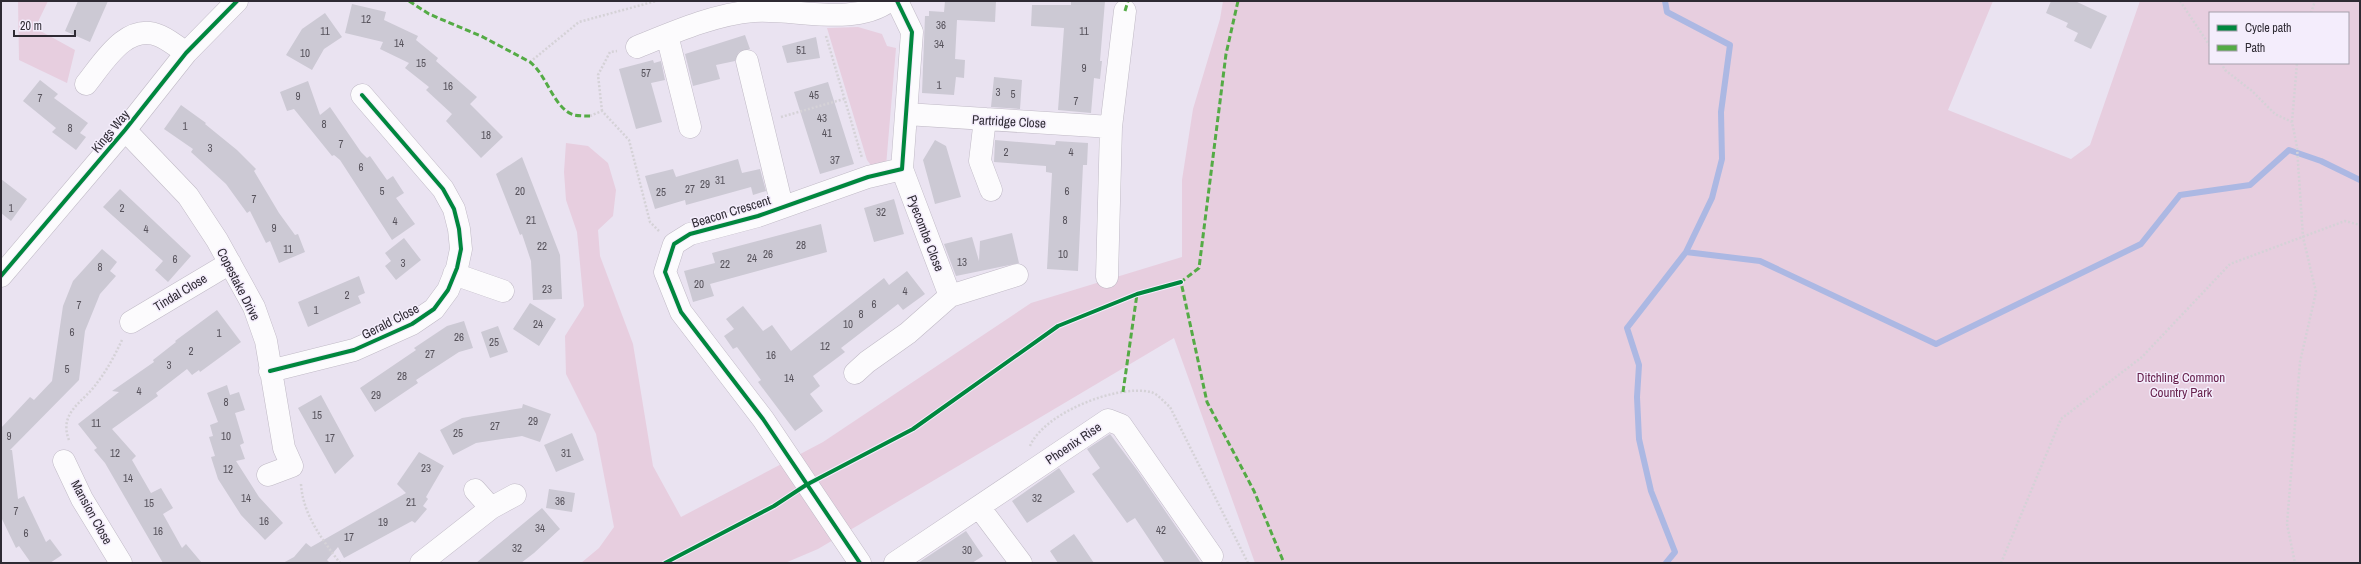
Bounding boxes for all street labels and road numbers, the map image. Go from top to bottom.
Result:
street label: Kings Way [87,106,134,156]
street label: Partridge Close [972,111,1046,132]
street label: Beacon Crescent [690,191,773,232]
street label: Pyecombe Close [903,193,948,274]
street label: Copestake Drive [213,245,264,324]
street label: Tindal Close [150,270,210,315]
street label: Gerald Close [359,300,422,343]
street label: Phoenix Rise [1042,418,1105,468]
street label: Mansion Close [67,477,116,548]

